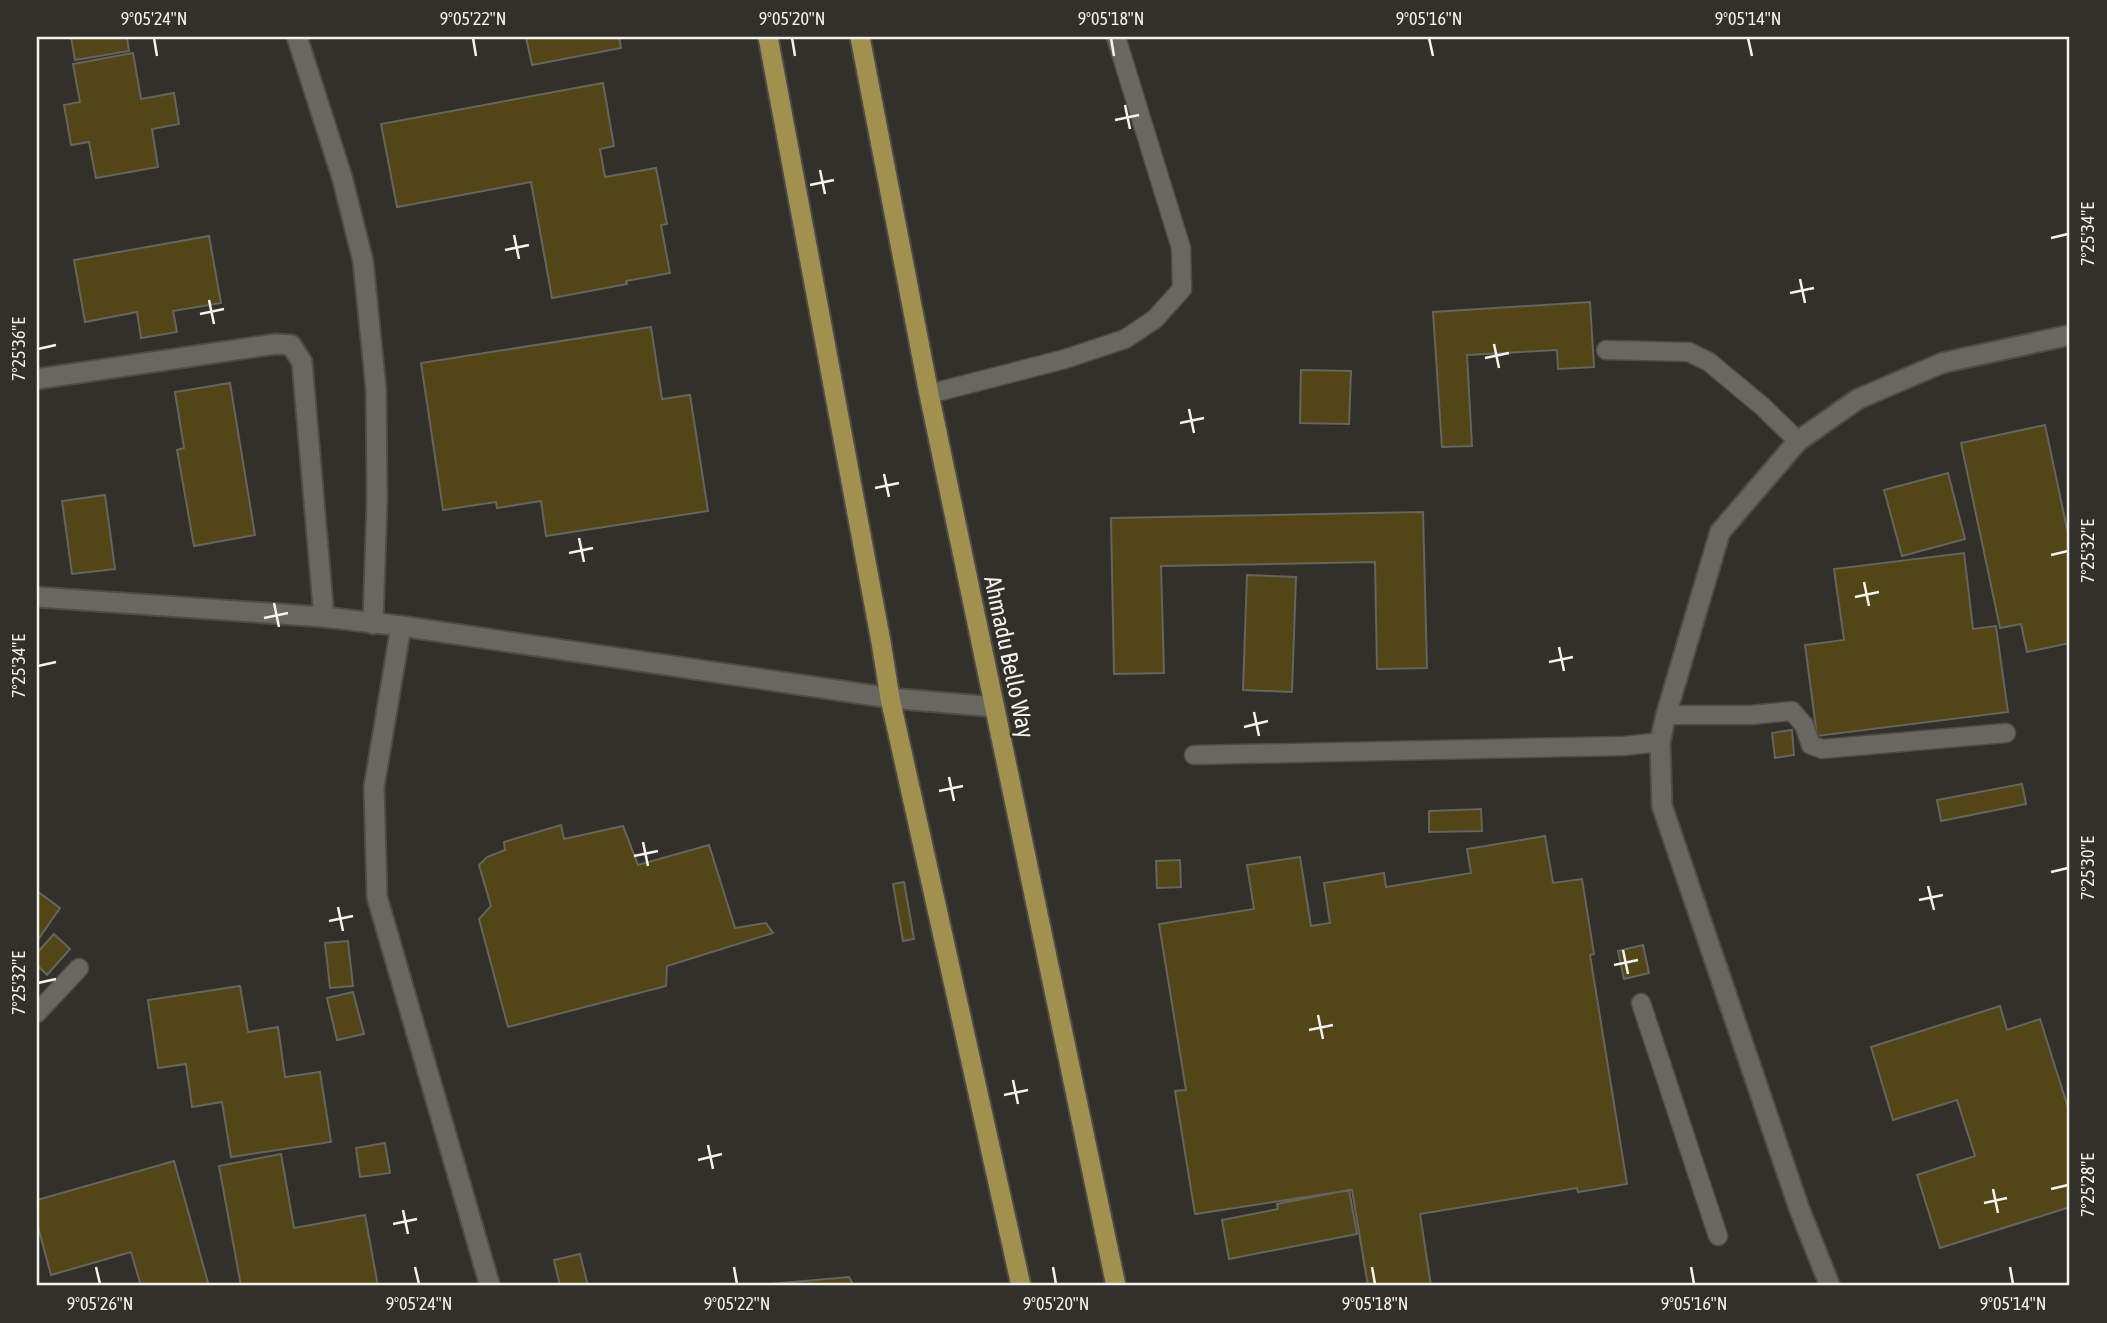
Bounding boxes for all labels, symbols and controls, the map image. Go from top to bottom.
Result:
text: 9°05'24"N [121,8,187,29]
text: 9°05'22"N [440,8,506,29]
text: 9°05'20"N [759,8,825,29]
text: 9°05'18"N [1078,8,1144,29]
text: 9°05'16"N [1396,8,1462,29]
text: 9°05'14"N [1715,8,1781,29]
text: 7°25'34"E [2077,202,2098,266]
text: 7°25'36"E [8,317,29,381]
text: 7°25'32"E [2077,519,2098,583]
street label: Ahmadu Bello Way [979,573,1040,741]
text: 7°25'34"E [8,634,29,698]
text: 7°25'30"E [2077,836,2098,900]
text: 7°25'32"E [8,951,29,1015]
text: 7°25'28"E [2077,1153,2098,1217]
text: 9°05'26"N [67,1293,133,1314]
text: 9°05'24"N [386,1293,452,1314]
text: 9°05'22"N [704,1293,770,1314]
text: 9°05'20"N [1023,1293,1089,1314]
text: 9°05'18"N [1342,1293,1408,1314]
text: 9°05'16"N [1661,1293,1727,1314]
text: 9°05'14"N [1980,1293,2046,1314]

